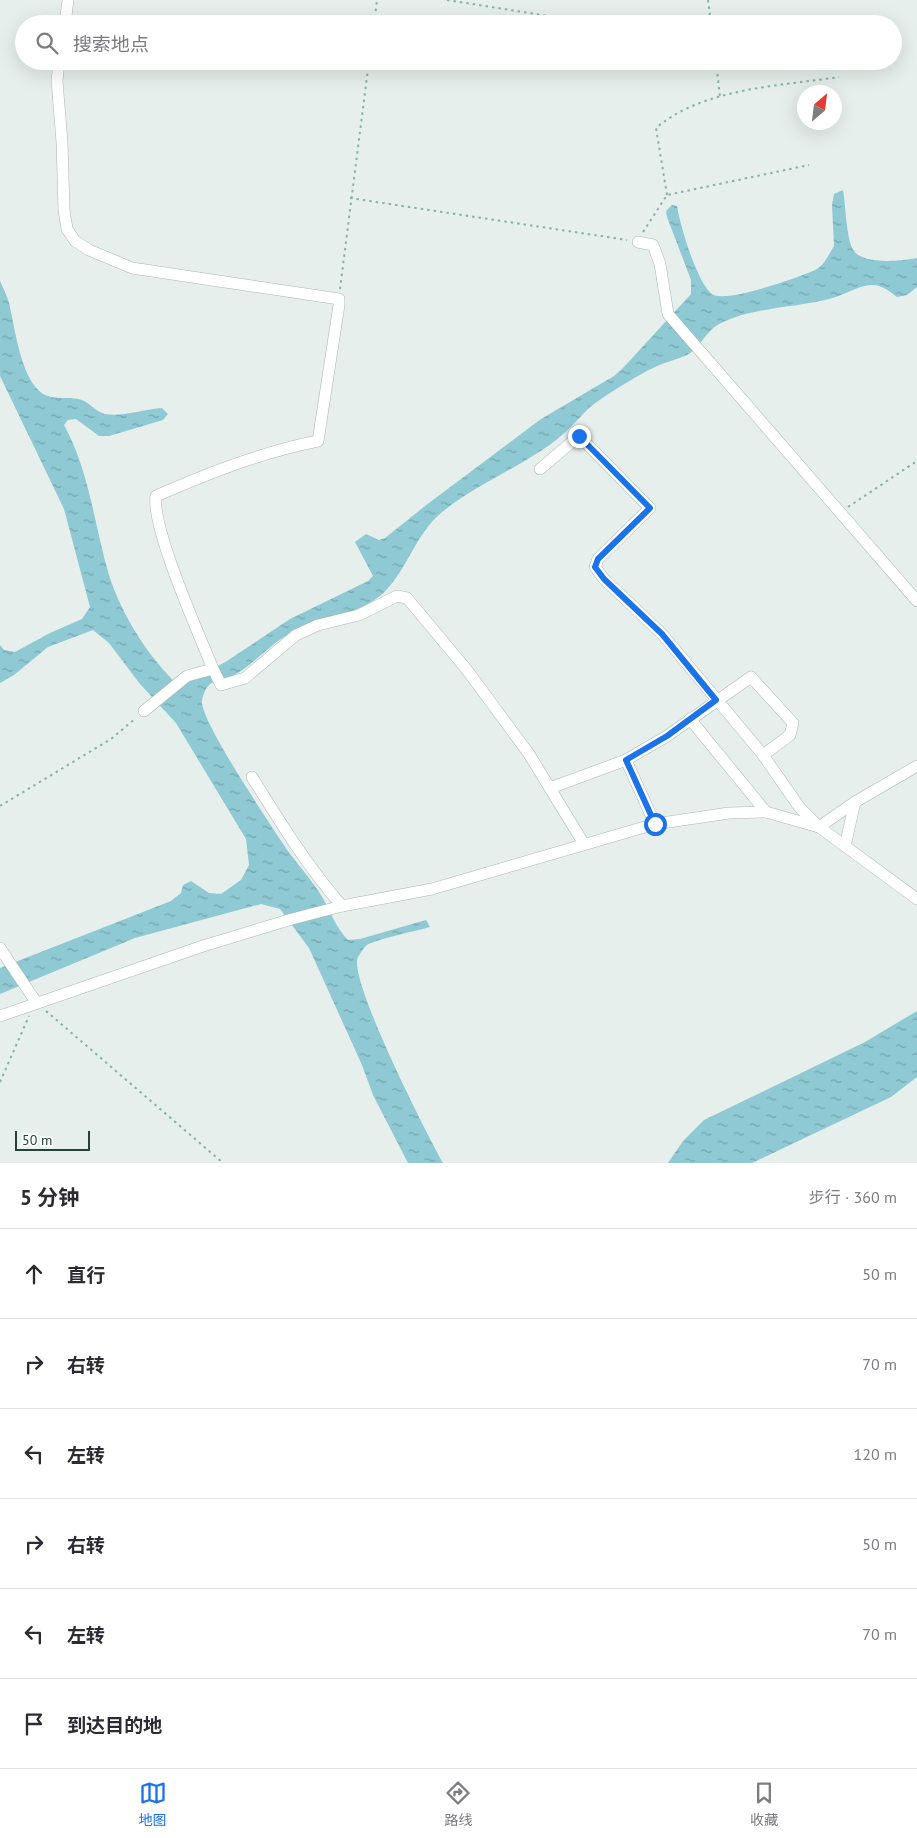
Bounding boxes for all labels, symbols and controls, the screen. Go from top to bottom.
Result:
search box [15,15,902,70]
icon: search [33,29,61,57]
text: 搜索地点 [73,32,149,56]
north arrow [797,85,842,130]
route end [568,425,591,448]
route start [644,813,667,836]
scale bar [15,1128,90,1151]
text: 50 m [22,1131,52,1149]
text: 5 分钟 [20,1184,79,1211]
text: 步行 · 360 m [809,1187,897,1207]
icon: ahead [20,1260,48,1288]
text: 直行 [67,1263,105,1287]
text: 50 m [862,1264,897,1284]
icon: right [20,1350,48,1378]
text: 右转 [67,1353,105,1377]
text: 70 m [862,1354,897,1374]
icon: left [20,1440,48,1468]
text: 左转 [67,1443,105,1467]
text: 120 m [854,1444,897,1464]
icon: right [20,1530,48,1558]
text: 右转 [67,1533,105,1557]
text: 50 m [862,1534,897,1554]
icon: left [20,1620,48,1648]
text: 左转 [67,1623,105,1647]
text: 70 m [862,1624,897,1644]
icon: arrive [20,1710,48,1738]
text: 到达目的地 [67,1713,162,1737]
tab: 地图 [139,1779,167,1829]
tab: 路线 [444,1779,472,1829]
tab: 收藏 [750,1779,778,1829]

